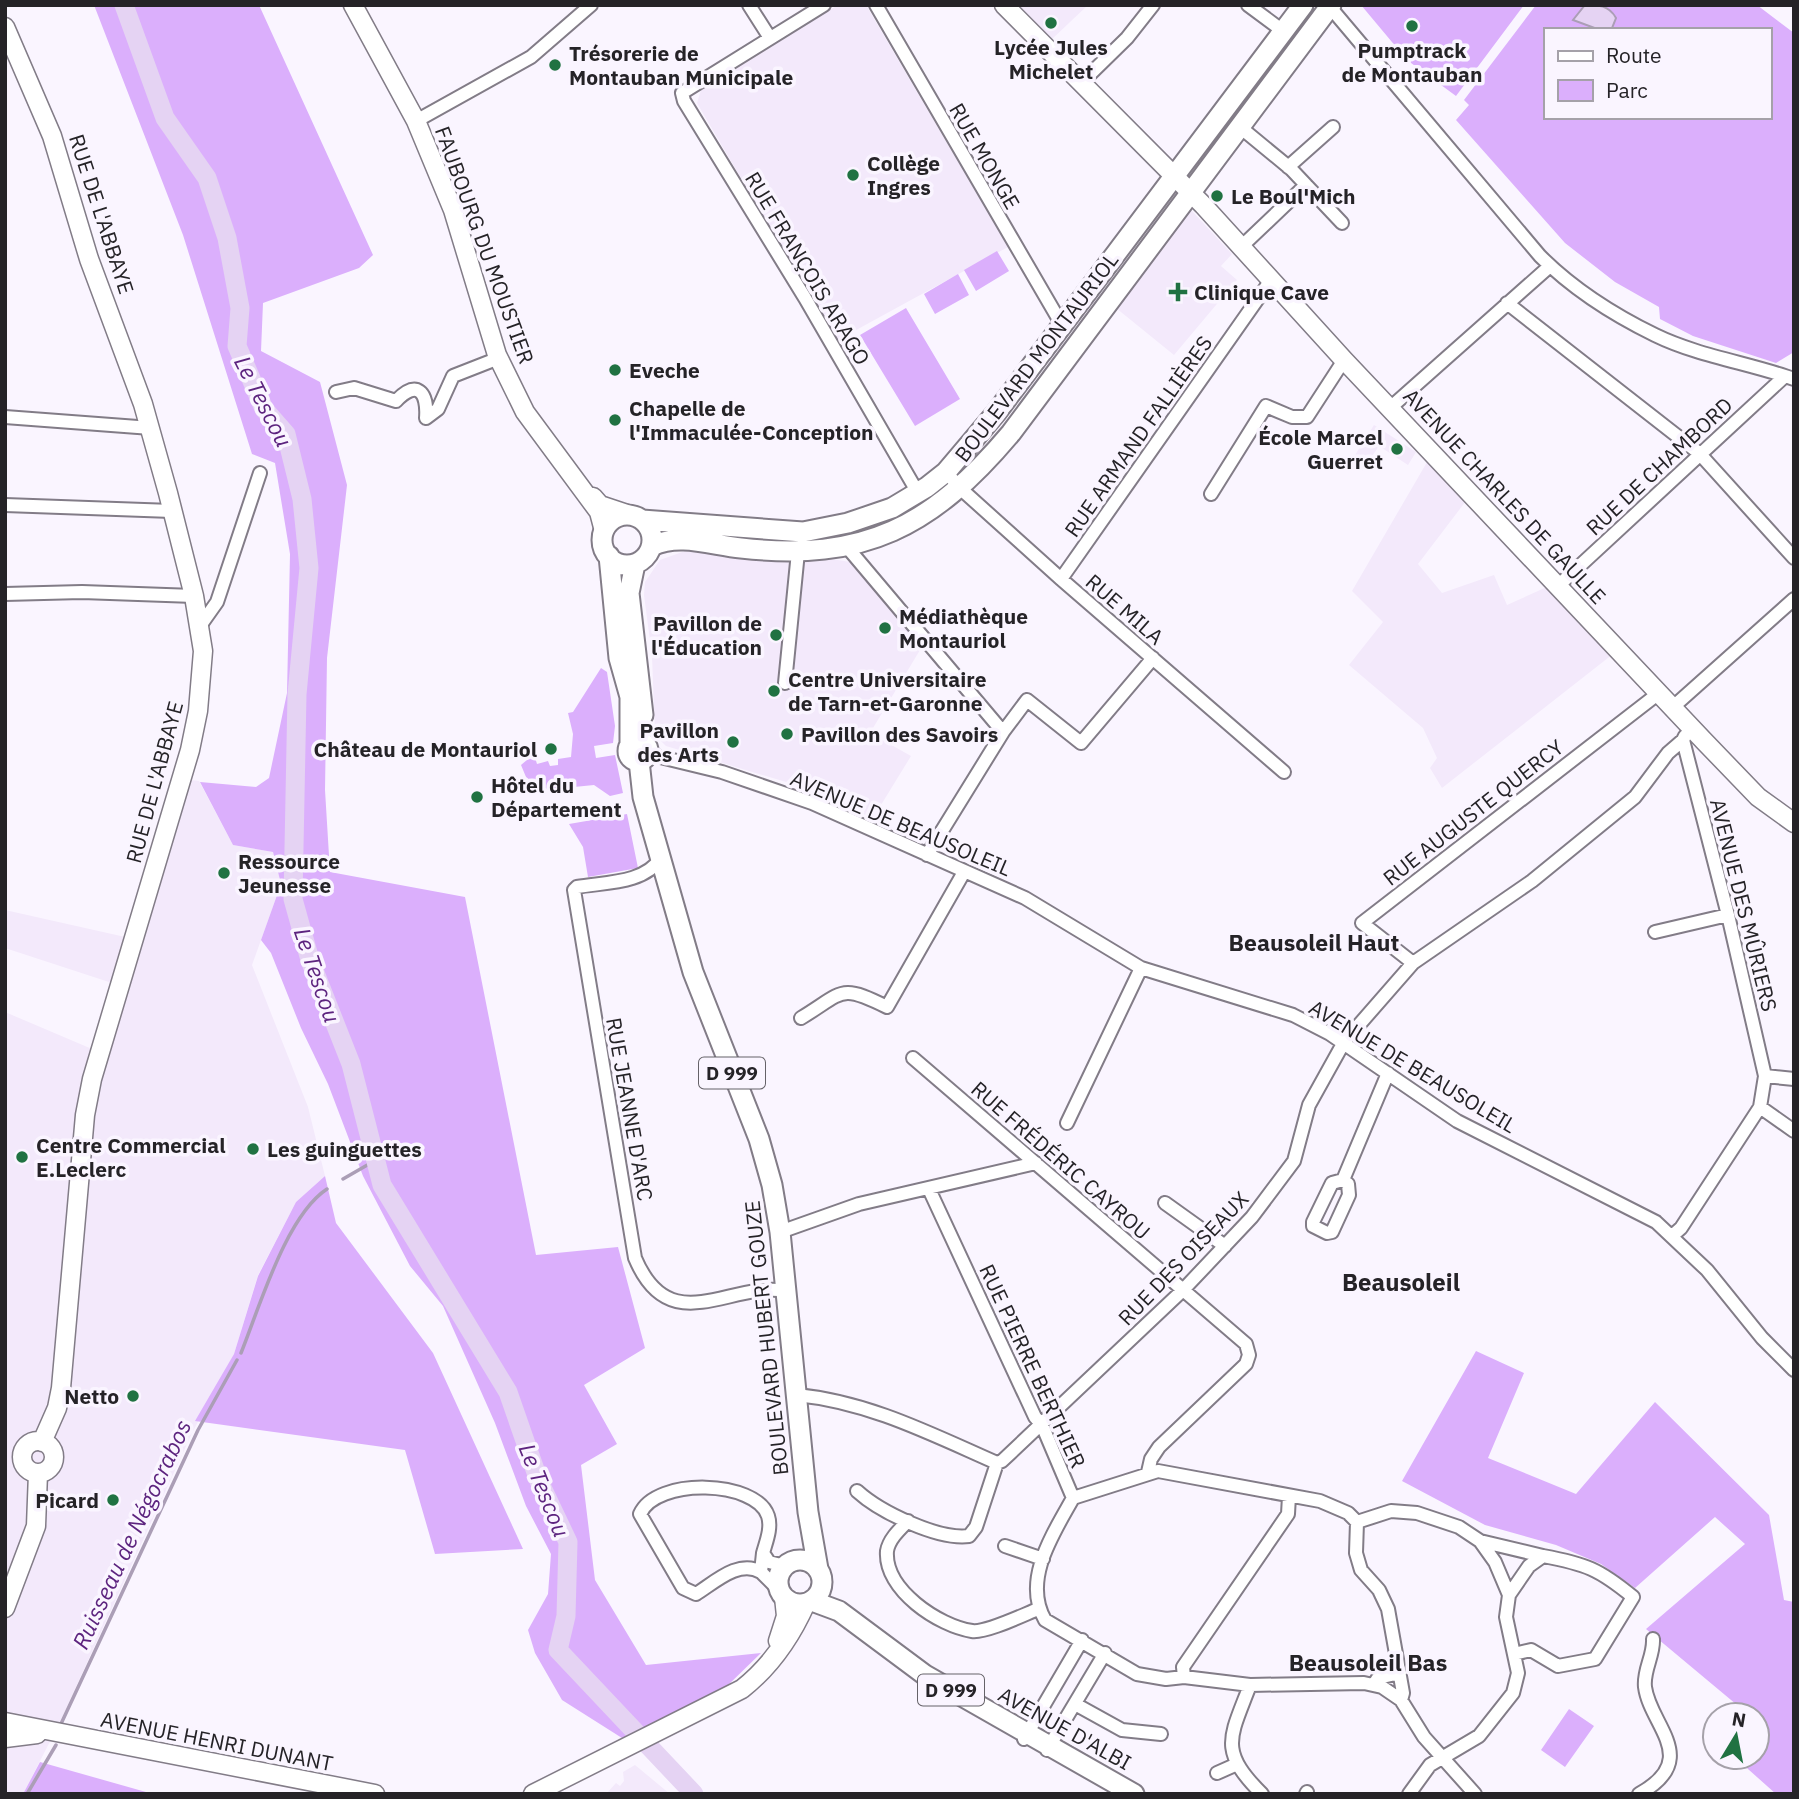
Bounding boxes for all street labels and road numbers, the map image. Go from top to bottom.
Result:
street label: RUE MONGE [943,98,1027,214]
street label: FAUBOURG DU MOUSTIER [429,122,541,368]
street label: RUE DE L'ABBAYE [63,130,141,298]
street label: RUE FRANÇOIS ARAGO [739,166,877,370]
street label: BOULEVARD MONTAURIOL [948,247,1124,467]
street label: RUE ARMAND FALLIÈRES [1058,330,1218,542]
street label: AVENUE CHARLES DE GAULLE [1397,382,1613,610]
street label: RUE DE CHAMBORD [1580,391,1738,541]
street label: RUE MILA [1080,567,1170,651]
street label: RUE DE L'ABBAYE [119,698,189,866]
street label: RUE AUGUSTE QUERCY [1377,732,1570,891]
street label: AVENUE DE BEAUSOLEIL [786,764,1016,882]
street label: AVENUE DES MÛRIERS [1704,796,1784,1014]
street label: AVENUE DE BEAUSOLEIL [1304,993,1522,1139]
street label: RUE JEANNE D'ARC [600,1015,660,1203]
road number: D 999 [699,1058,765,1088]
street label: RUE FRÉDÉRIC CAYROU [966,1075,1156,1245]
street label: RUE DES OISEAUX [1112,1185,1254,1331]
street label: BOULEVARD HUBERT GOUZE [738,1199,794,1477]
street label: RUE PIERRE BERTHIER [973,1260,1093,1472]
road number: D 999 [918,1674,984,1706]
street label: AVENUE D'ALBI [994,1680,1136,1776]
street label: AVENUE HENRI DUNANT [98,1705,336,1777]

